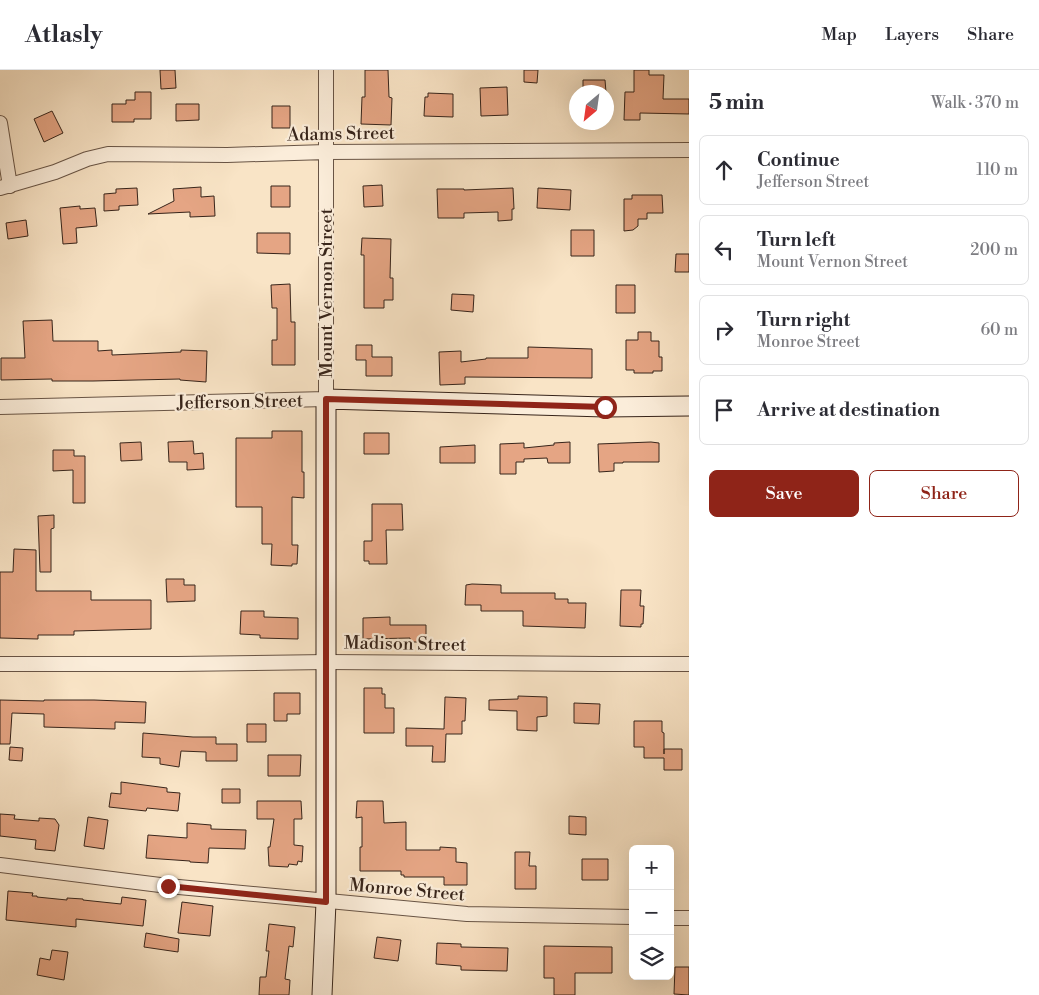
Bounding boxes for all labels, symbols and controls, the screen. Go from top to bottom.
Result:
text: Atlasly [25,20,102,50]
text: Map [822,23,857,46]
text: Layers [885,23,939,46]
text: Share [967,23,1014,46]
north arrow [569,85,614,130]
text: 5 min [709,90,764,116]
text: Walk · 370 m [931,93,1019,113]
street label: Adams Street [286,122,396,146]
text: Continue [757,148,840,172]
icon: ahead [710,156,738,184]
text: 110 m [976,160,1018,180]
text: Jefferson Street [757,172,869,192]
street label: Mount Vernon Street [315,207,338,378]
text: Turn left [757,228,836,252]
icon: left [710,236,738,264]
text: 200 m [970,240,1018,260]
text: Mount Vernon Street [757,252,908,272]
text: Turn right [757,308,850,332]
icon: right [710,316,738,344]
text: 60 m [980,320,1018,340]
text: Monroe Street [757,332,860,352]
street label: Jefferson Street [176,389,304,415]
route start [594,396,617,419]
icon: arrive [710,396,738,424]
text: Arrive at destination [757,398,940,422]
button: Save [709,470,859,517]
button: Share [869,470,1019,517]
street label: Madison Street [344,631,467,657]
map controls [629,845,674,980]
button: + [629,845,674,890]
street label: Monroe Street [348,873,466,907]
route end [157,875,180,898]
button: − [629,890,674,935]
button: layers [629,935,674,980]

